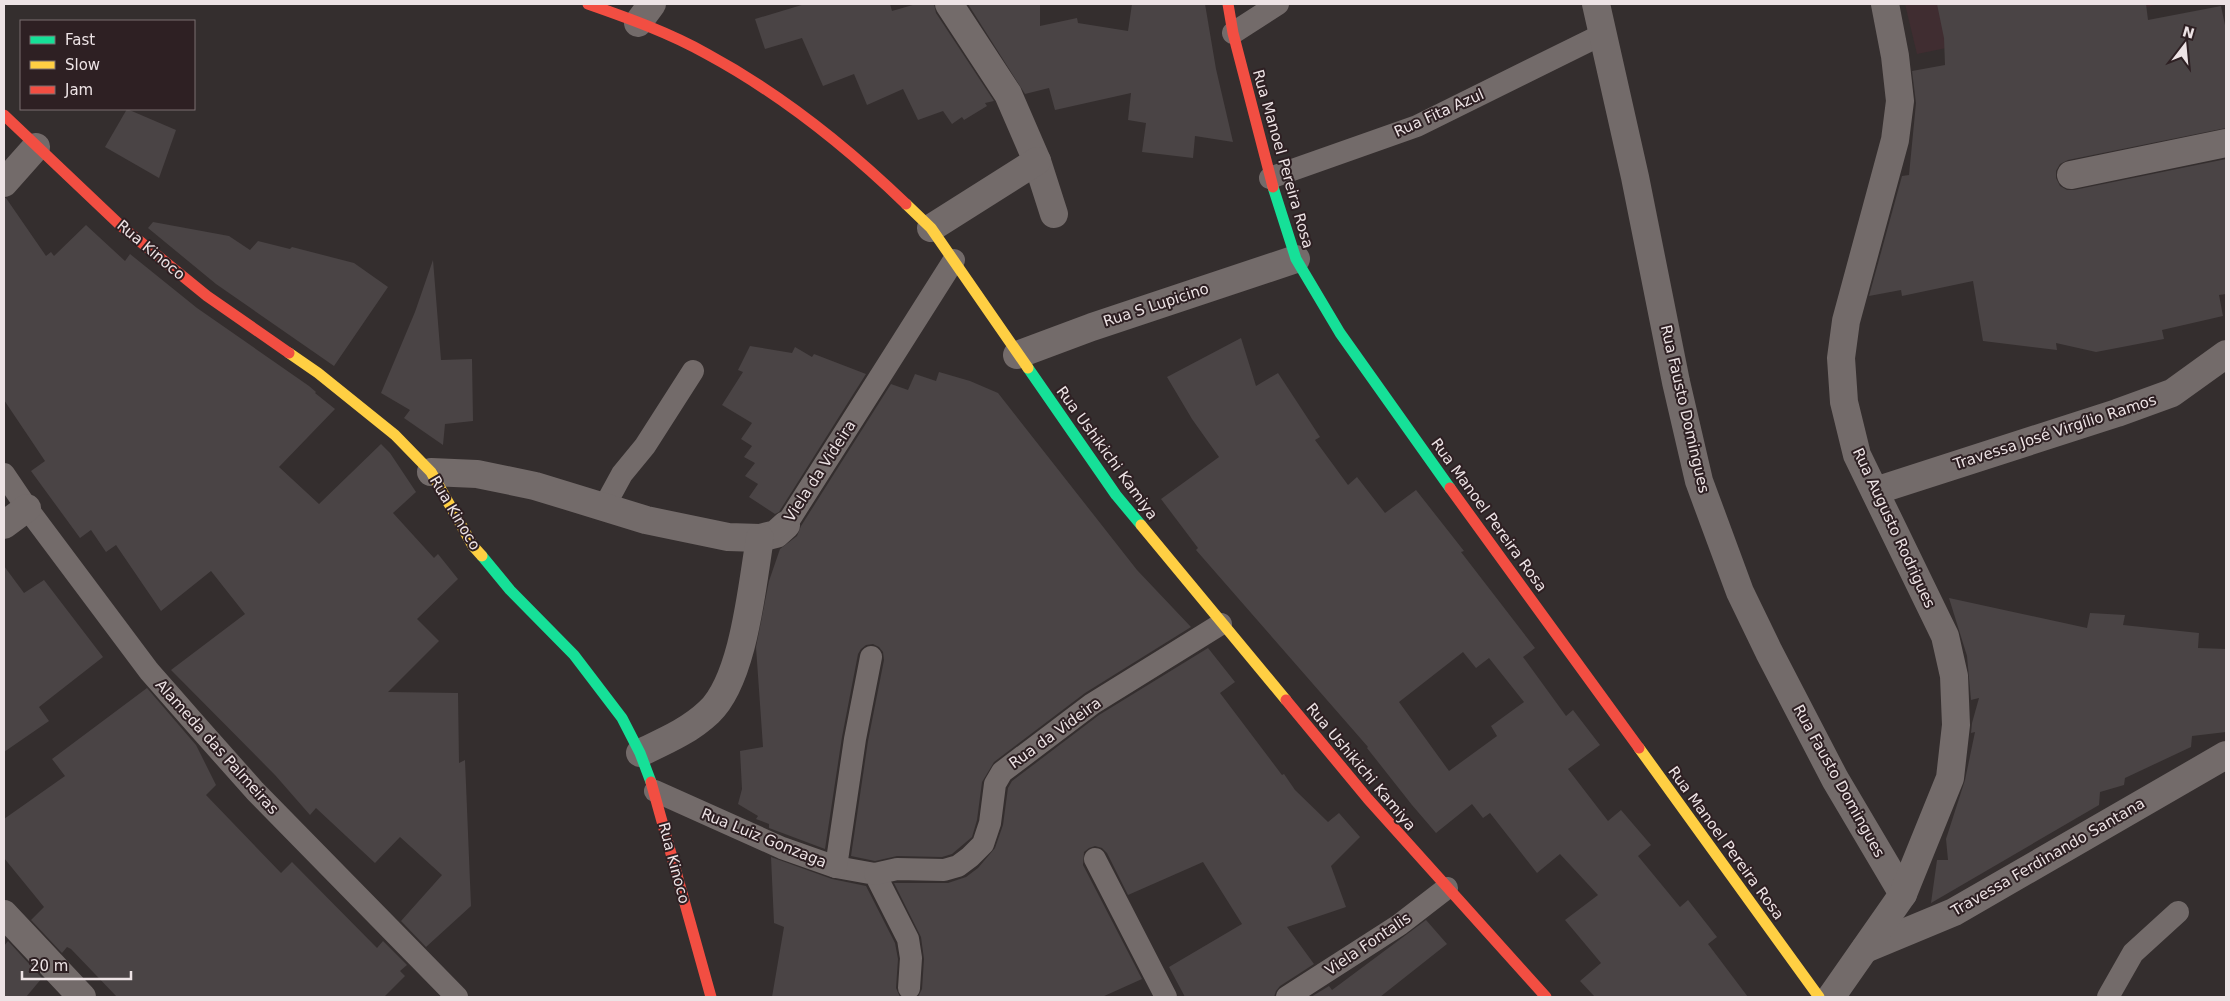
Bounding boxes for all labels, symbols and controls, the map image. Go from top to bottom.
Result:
legend [20,20,195,110]
north arrow [2160,20,2210,70]
text: N [2181,23,2196,42]
text: Fast [65,31,95,49]
text: Slow [65,56,100,74]
street label: Rua Manoel Pereira Rosa [1249,67,1317,251]
text: Jam [64,81,93,99]
street label: Rua Fita Azul [1391,85,1487,141]
street label: Rua Kinoco [113,216,189,284]
street label: Rua S Lupicino [1101,279,1211,331]
street label: Rua Fausto Domingues [1657,323,1713,495]
street label: Rua Ushikichi Kamiya [1052,383,1162,523]
street label: Travessa José Virgílio Ramos [1950,391,2159,474]
street label: Viela da Videira [781,417,859,525]
street label: Rua Manoel Pereira Rosa [1427,435,1551,595]
street label: Rua Augusto Rodrigues [1849,445,1939,611]
street label: Rua Kinoco [426,473,484,553]
street label: Alameda das Palmeiras [152,676,282,818]
street label: Rua da Videira [1006,694,1104,772]
street label: Rua Ushikichi Kamiya [1302,700,1420,834]
street label: Rua Fausto Domingues [1789,701,1889,861]
street label: Rua Manoel Pereira Rosa [1664,763,1788,923]
street label: Travessa Ferdinando Santana [1947,794,2148,920]
street label: Rua Luiz Gonzaga [699,805,829,871]
street label: Rua Kinoco [655,820,693,906]
street label: Viela Fontalis [1322,909,1414,979]
scale bar [22,948,131,980]
text: 20 m [30,957,68,975]

